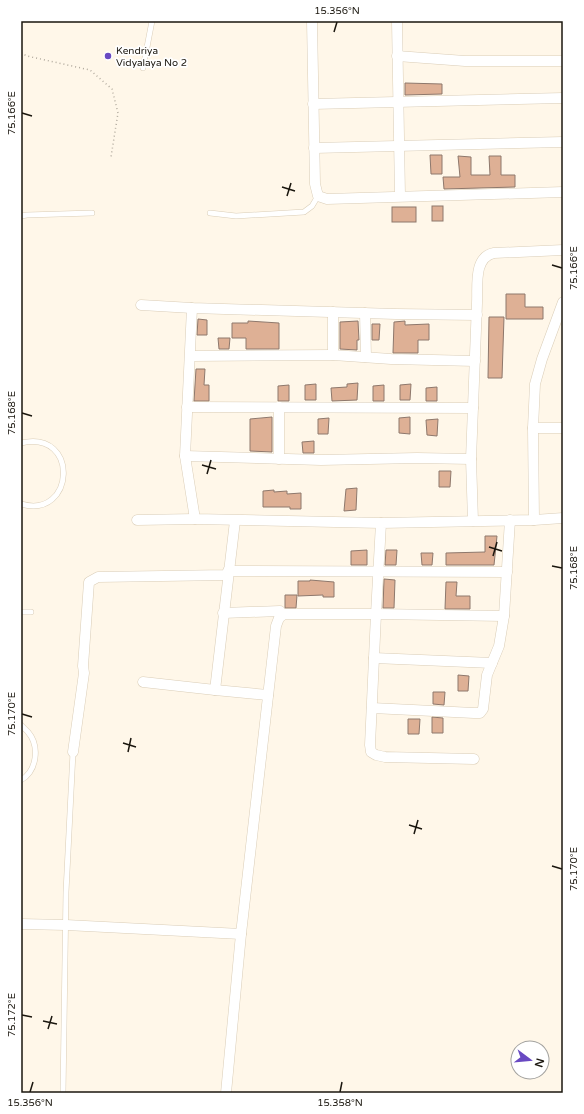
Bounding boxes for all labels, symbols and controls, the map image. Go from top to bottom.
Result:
text: 15.356°N [314,5,360,17]
place label: Kendriya Vidyalaya No 2 [116,45,187,69]
marker: Kendriya Vidyalaya No 2 [103,51,113,61]
text: 75.166°E [6,91,18,135]
text: 75.166°E [568,246,580,290]
text: 75.168°E [6,391,18,435]
text: 75.168°E [568,546,580,590]
text: 75.170°E [6,692,18,736]
text: 75.170°E [568,847,580,891]
text: 75.172°E [6,993,18,1037]
north arrow [510,1040,550,1080]
text: N [532,1057,547,1069]
text: 15.356°N [7,1097,53,1109]
text: 15.358°N [317,1097,363,1109]

